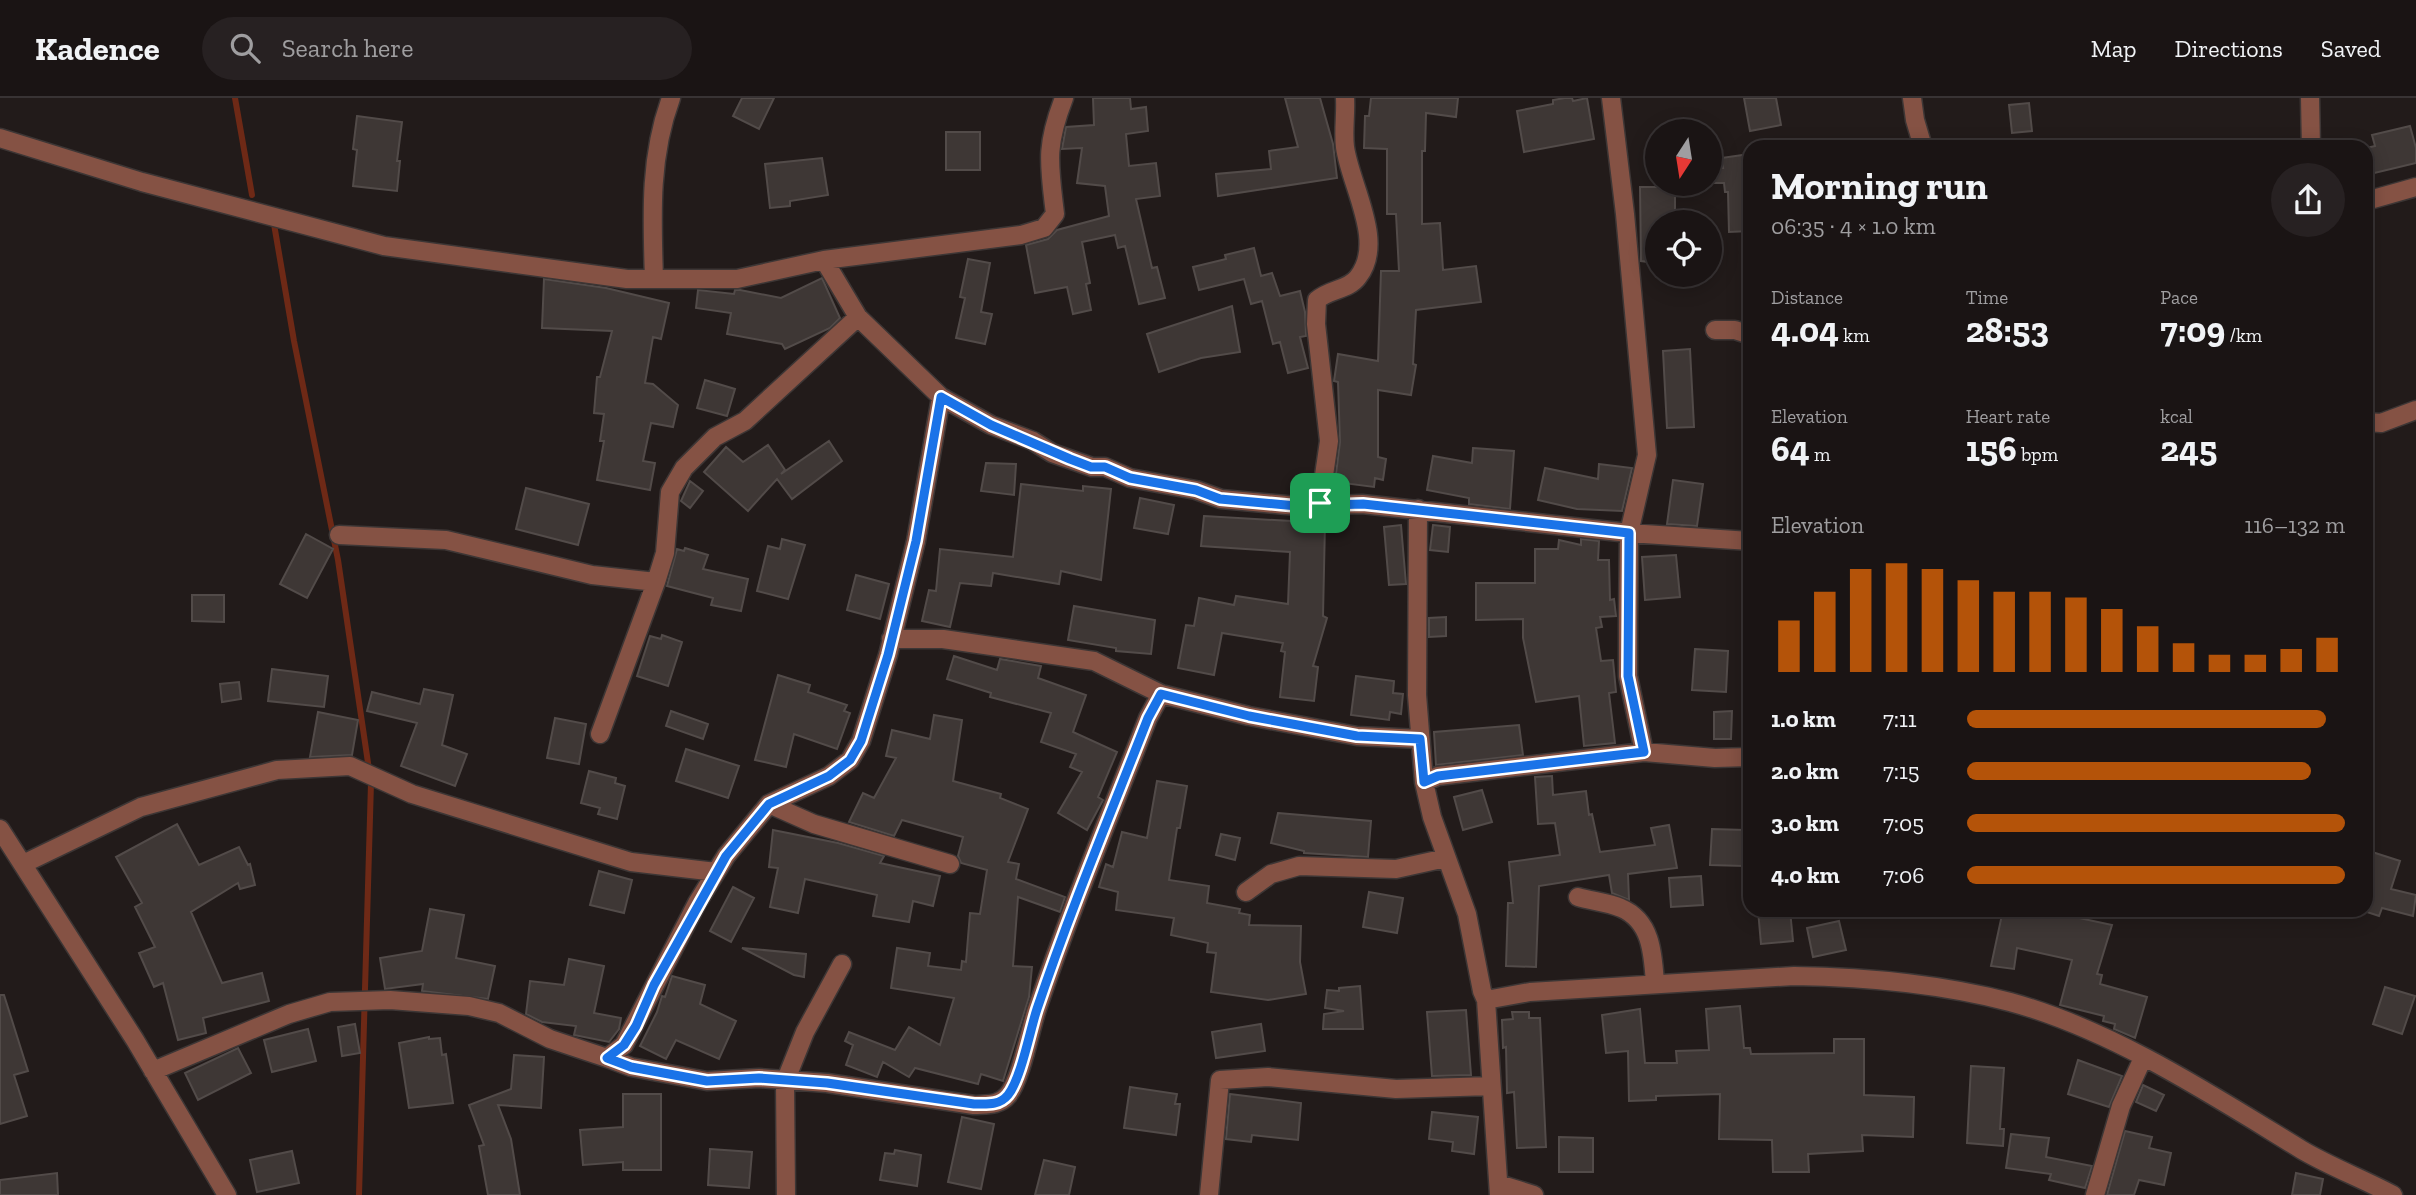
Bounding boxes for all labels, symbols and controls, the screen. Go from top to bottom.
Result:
search box [202,17,692,80]
text: Kadence [35,29,160,68]
icon: search [226,29,264,67]
text: Search here [282,32,413,64]
text: Map [2091,34,2137,63]
text: Directions [2175,34,2283,63]
text: Saved [2321,34,2381,63]
north arrow [1645,119,1722,196]
map controls [1645,119,1722,287]
text: Morning run [1771,163,1988,209]
button: share [2271,163,2345,237]
button: locate [1645,210,1722,287]
text: 06:35 · 4 × 1.0 km [1771,212,1936,240]
text: Distance [1771,286,1843,309]
text: Time [1966,286,2008,309]
text: Pace [2160,286,2198,309]
text: 4.04 [1771,309,1839,351]
text: 28:53 [1966,309,2049,351]
text: 7:09 [2160,309,2225,351]
text: km [1839,324,1870,347]
text: /km [2225,324,2262,347]
text: Elevation [1771,405,1848,428]
text: Heart rate [1966,405,2050,428]
text: kcal [2160,405,2193,428]
text: 64 [1771,428,1810,470]
text: 156 [1966,428,2017,470]
text: 245 [2160,428,2217,470]
text: m [1810,443,1830,466]
text: bpm [2017,443,2058,466]
pin [1290,473,1350,533]
icon: arrive [1301,484,1339,522]
text: Elevation [1771,511,1864,539]
text: 116–132 m [2244,511,2345,539]
text: 1.0 km [1771,705,1836,733]
text: 7:11 [1883,705,1917,733]
text: 2.0 km [1771,757,1839,785]
text: 7:15 [1883,757,1920,785]
text: 3.0 km [1771,809,1839,837]
text: 7:05 [1883,809,1924,837]
text: 4.0 km [1771,861,1840,889]
text: 7:06 [1883,861,1924,889]

